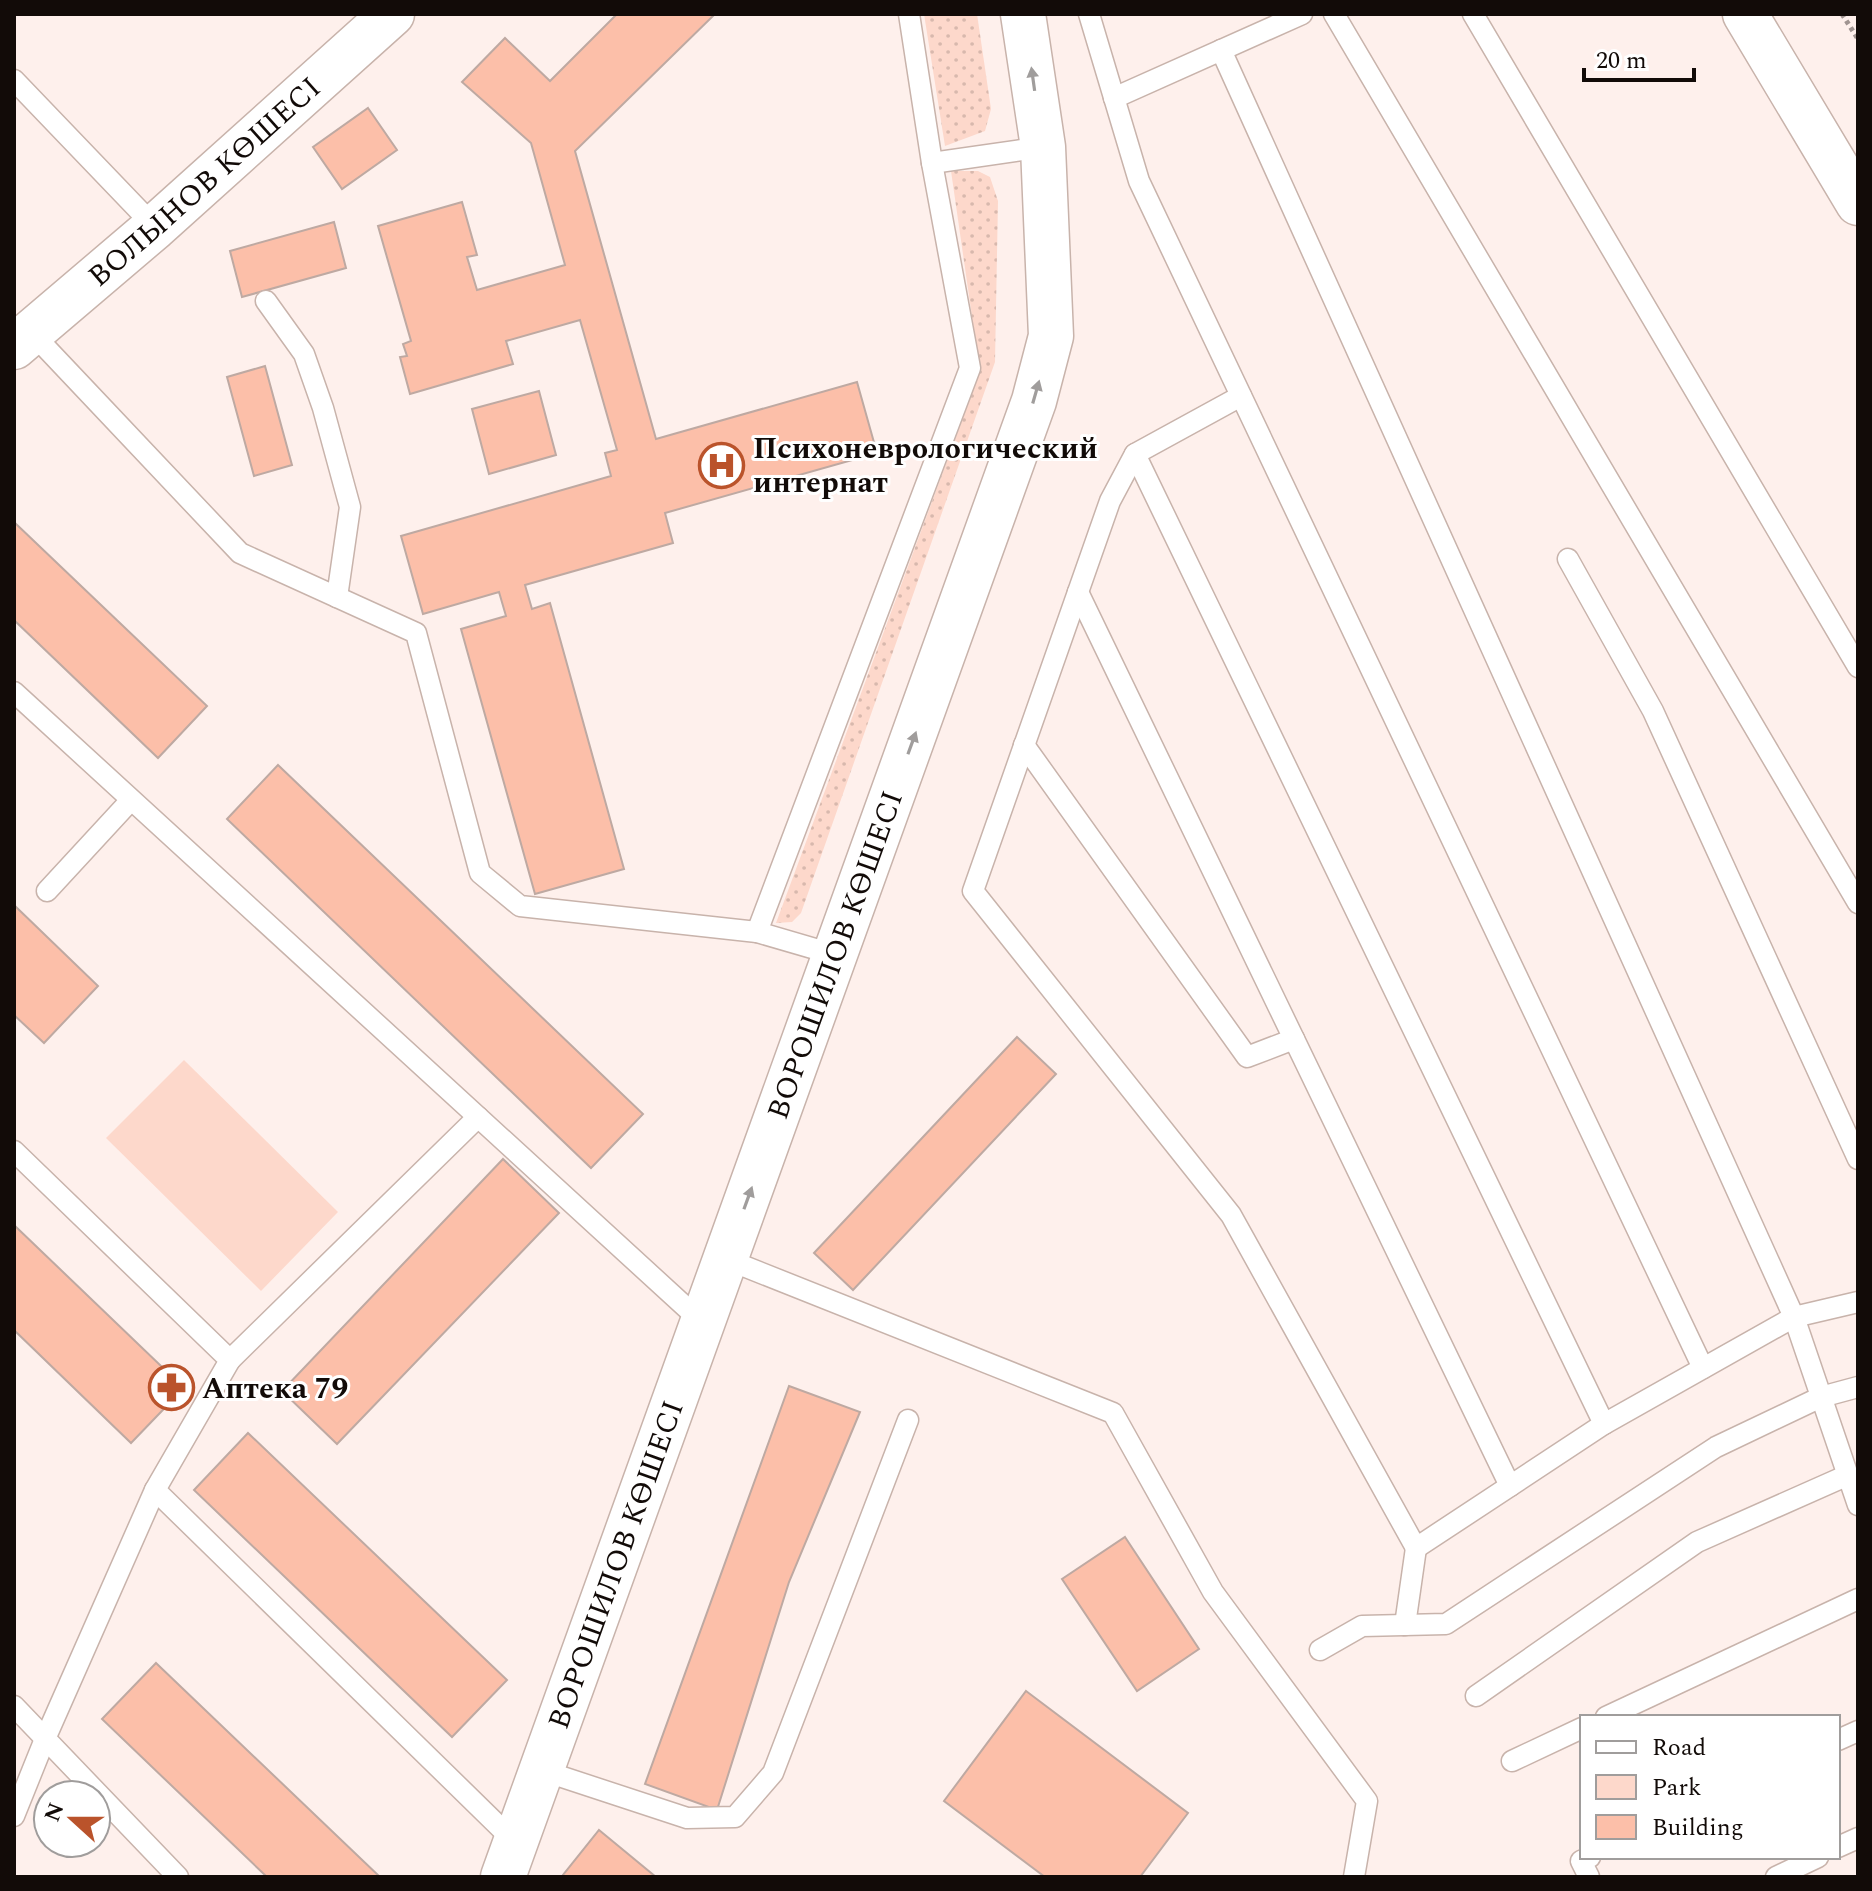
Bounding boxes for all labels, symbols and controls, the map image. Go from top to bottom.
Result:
scale bar [1584,32,1694,82]
text: 20 m [1596,43,1647,79]
street label: ВОЛЫНОВ КӨШЕСІ [78,66,332,299]
one-way arrow [1026,66,1039,91]
one-way arrow [1030,379,1043,403]
place label: Психоневрологический интернат [753,426,1098,506]
hospital icon: Психоневрологический интернат [698,441,746,489]
one-way arrow [906,730,919,754]
street label: ВОРОШИЛОВ КӨШЕСІ [755,784,916,1126]
one-way arrow [742,1186,755,1210]
pharmacy icon: Аптека 79 [147,1364,195,1412]
place label: Аптека 79 [202,1366,348,1412]
street label: ВОРОШИЛОВ КӨШЕСІ [536,1394,697,1736]
legend [1580,1715,1840,1859]
text: Road [1652,1730,1706,1766]
text: Park [1652,1770,1702,1806]
north arrow [32,1779,112,1859]
text: N [36,1798,73,1827]
text: Building [1652,1810,1744,1846]

